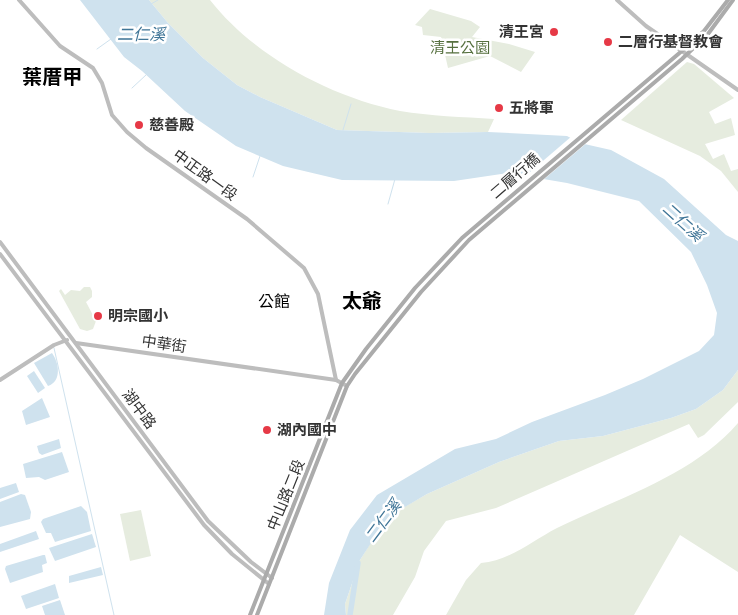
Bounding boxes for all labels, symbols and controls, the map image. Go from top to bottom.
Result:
place label: 清王宮 [499,23,544,41]
water label: 二仁溪 [117,25,167,44]
marker: 清王宮 [548,26,560,38]
place label: 二層行基督教會 [618,33,723,51]
marker: 二層行基督教會 [602,36,614,48]
park label: 清王公園 [430,39,490,57]
district label: 葉厝甲 [22,65,82,89]
place label: 五將軍 [509,99,554,117]
marker: 五將軍 [493,102,505,114]
place label: 慈善殿 [149,116,194,134]
marker: 慈善殿 [133,119,145,131]
street label: 中正路一段 [169,146,241,204]
street label: 二層行橋 [486,150,544,202]
water label: 二仁溪 [659,199,709,246]
district label: 太爺 [342,289,382,313]
district label: 公館 [258,292,290,311]
place label: 明宗國小 [108,307,169,325]
marker: 明宗國小 [92,310,104,322]
street label: 中華街 [140,332,188,356]
street label: 湖中路 [118,386,160,432]
place label: 湖內國中 [277,421,337,439]
marker: 湖內國中 [261,424,273,436]
street label: 中山路二段 [264,457,308,533]
water label: 二仁溪 [361,495,406,546]

